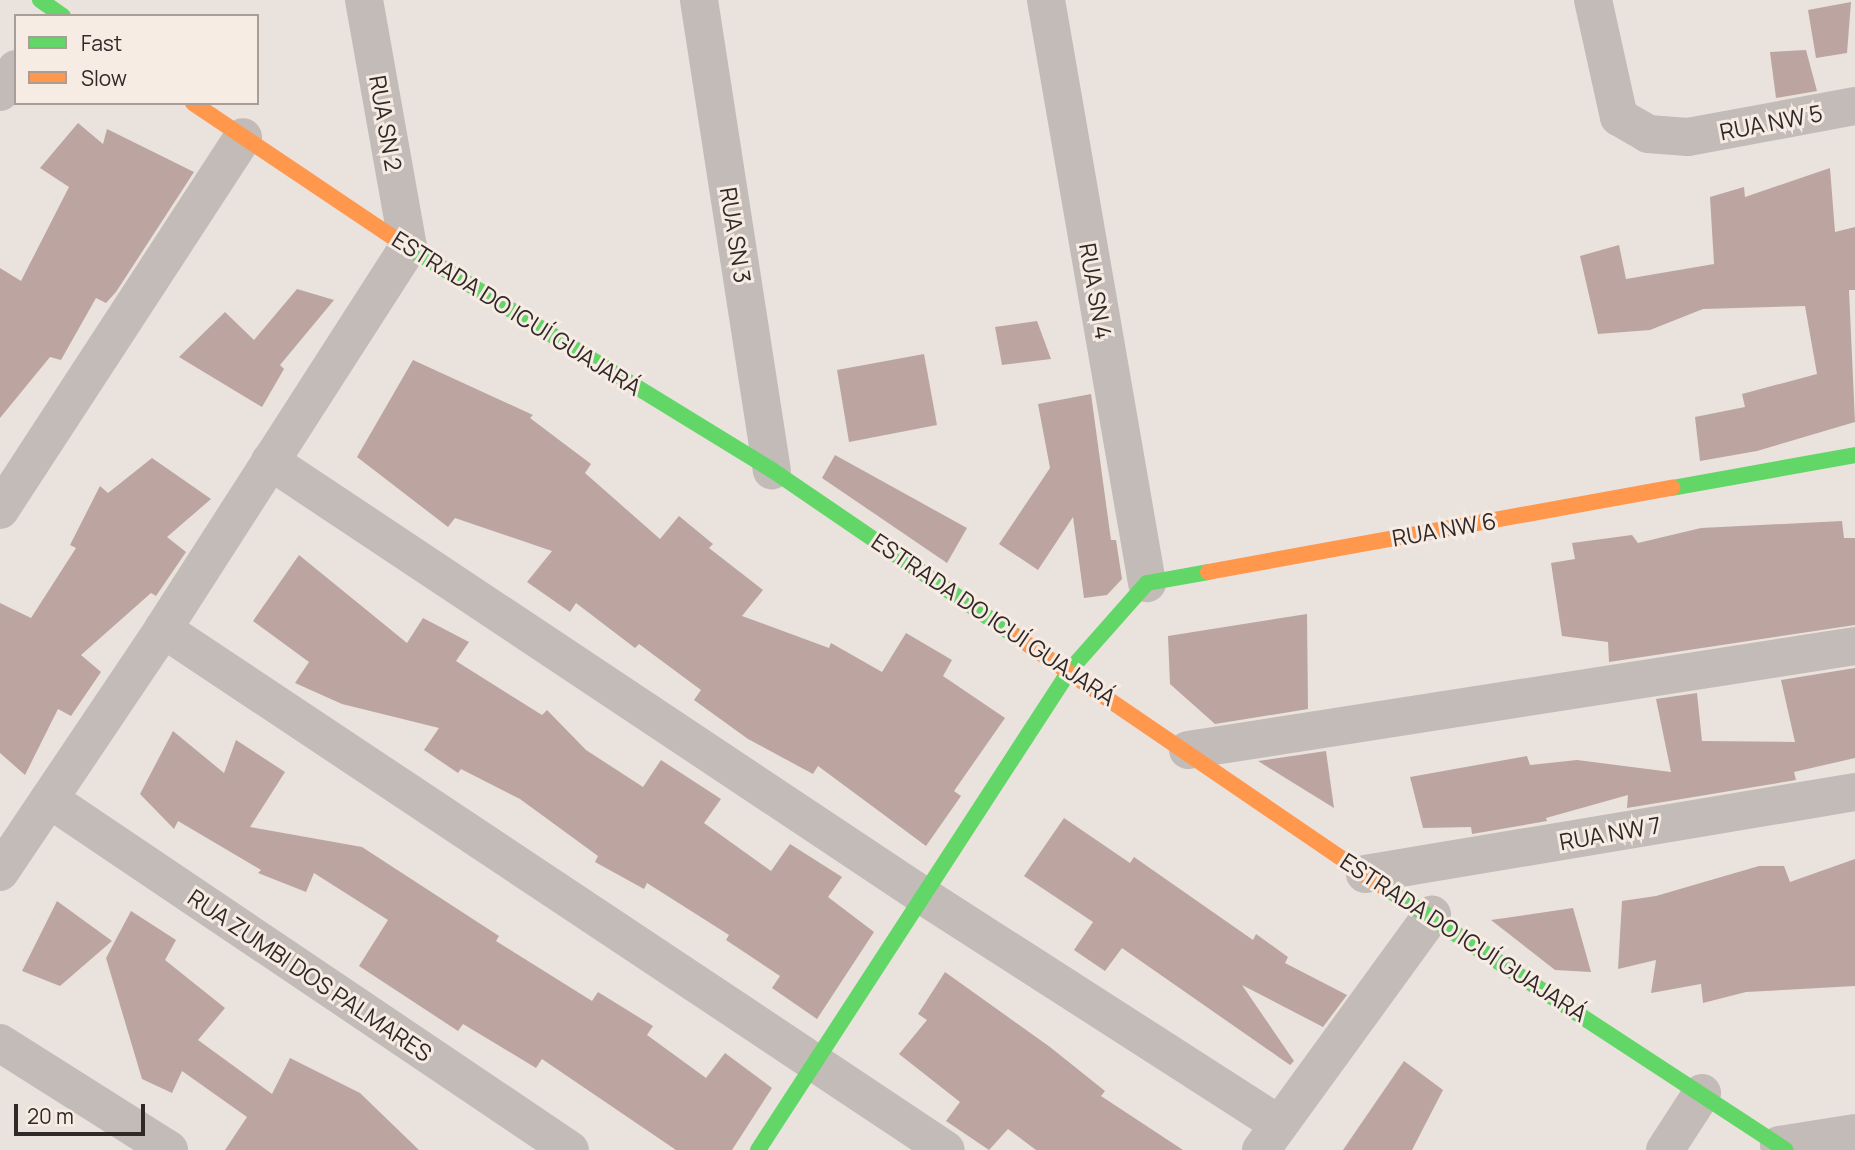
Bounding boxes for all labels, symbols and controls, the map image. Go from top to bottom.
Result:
legend [14,14,259,105]
text: Fast [81,29,122,57]
text: Slow [81,64,127,92]
street label: RUA SN 2 [364,73,408,173]
street label: RUA NW 5 [1717,99,1825,145]
street label: RUA SN 3 [715,185,757,285]
street label: ESTRADA DO ICUÍ GUAJARÁ [387,225,647,401]
street label: RUA SN 4 [1074,241,1118,341]
street label: RUA NW 6 [1390,506,1498,552]
street label: ESTRADA DO ICUÍ GUAJARÁ [867,527,1121,711]
street label: RUA NW 7 [1557,811,1663,855]
street label: ESTRADA DO ICUÍ GUAJARÁ [1336,847,1592,1027]
street label: RUA ZUMBI DOS PALMARES [183,883,437,1067]
scale bar [18,1090,149,1134]
text: 20 m [27,1102,74,1130]

